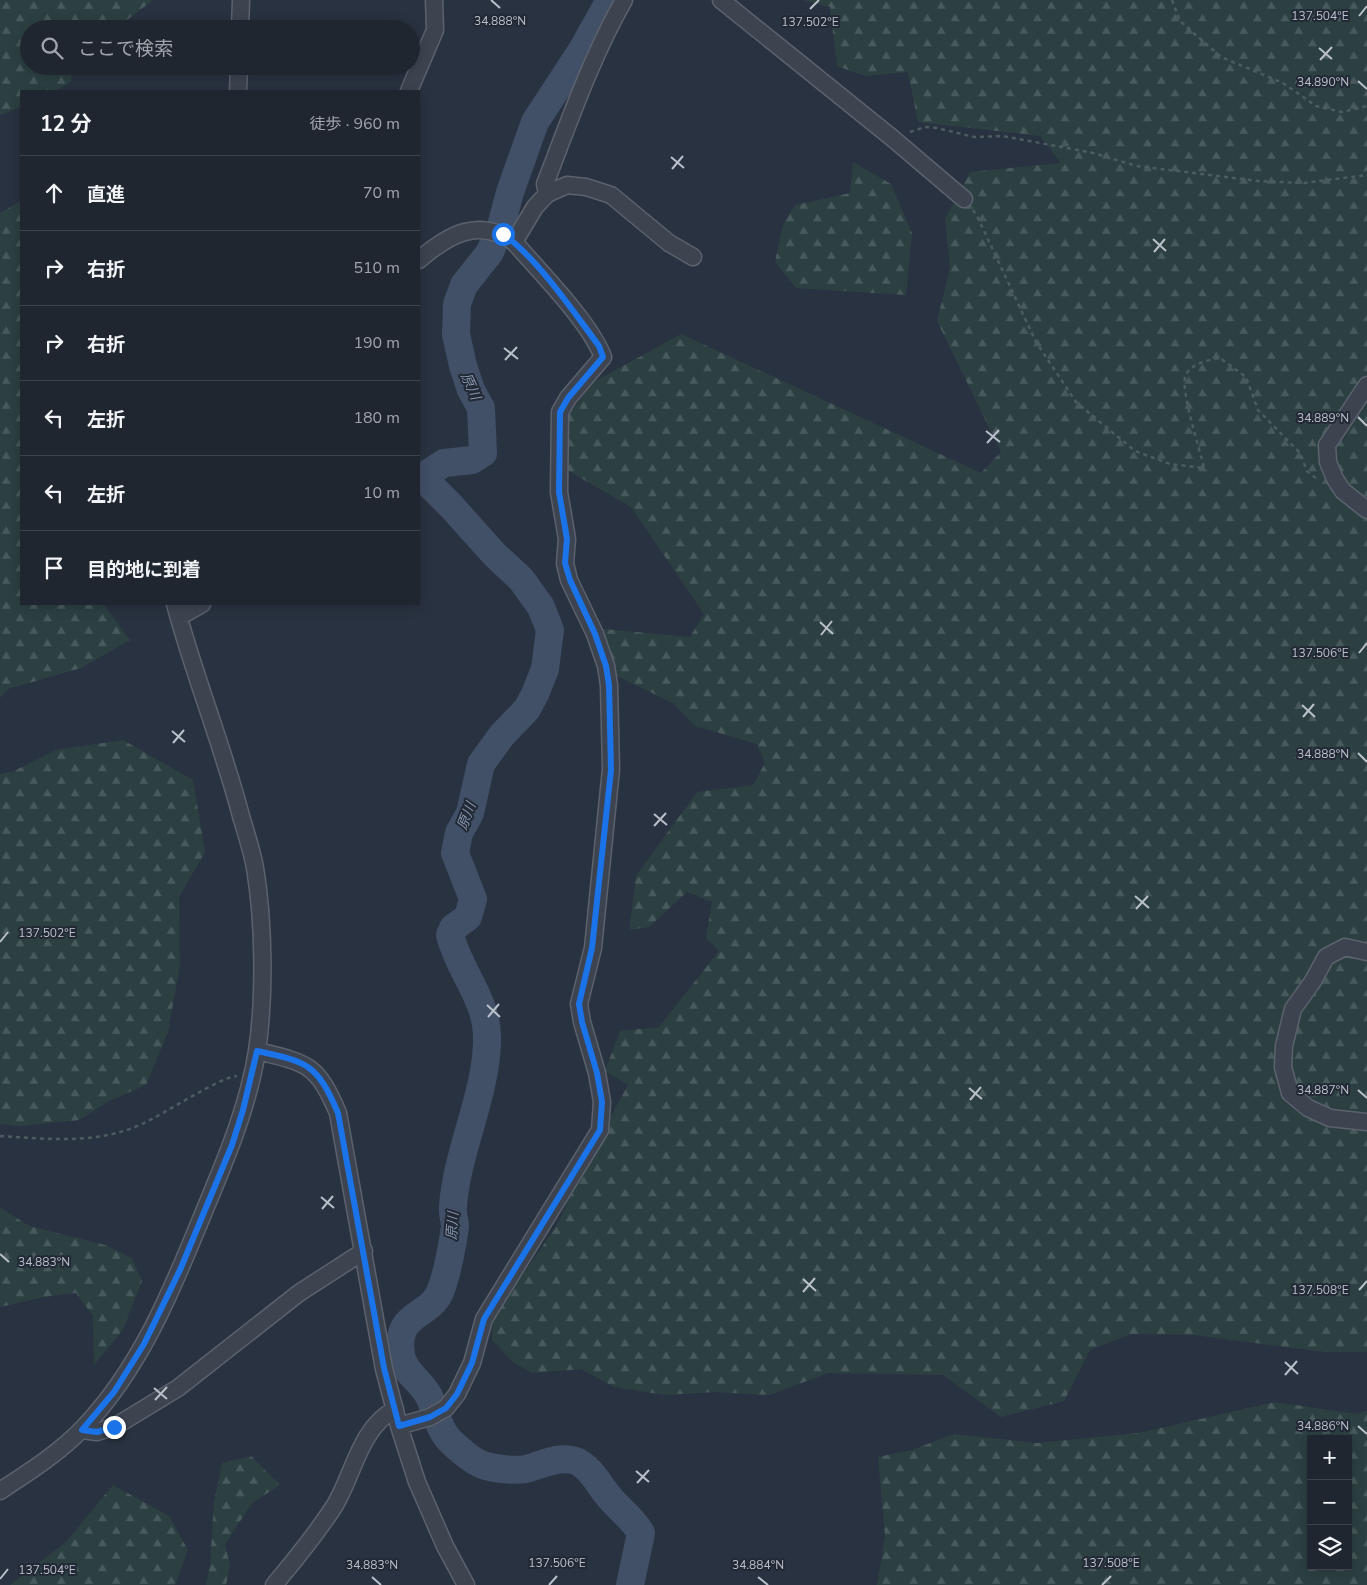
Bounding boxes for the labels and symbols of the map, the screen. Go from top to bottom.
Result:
text: 137.504°E [1291,8,1349,24]
text: 34.888°N [474,13,526,29]
text: 137.502°E [781,14,839,30]
text: 34.890°N [1297,74,1349,90]
route start [492,223,515,246]
water label: 原川 [456,370,486,405]
text: 34.889°N [1297,410,1349,426]
text: 137.506°E [1291,645,1349,661]
text: 34.888°N [1297,746,1349,762]
water label: 原川 [453,798,481,833]
text: 137.502°E [18,925,76,941]
text: 34.887°N [1297,1082,1349,1098]
water label: 原川 [442,1209,463,1241]
text: 34.883°N [18,1254,70,1270]
text: 137.508°E [1291,1282,1349,1298]
route end [103,1416,126,1439]
text: 34.886°N [1297,1418,1349,1434]
text: 137.506°E [528,1555,586,1571]
text: 137.508°E [1082,1555,1140,1571]
text: 34.883°N [346,1557,398,1573]
text: 34.884°N [732,1557,784,1573]
text: 137.504°E [18,1562,76,1578]

